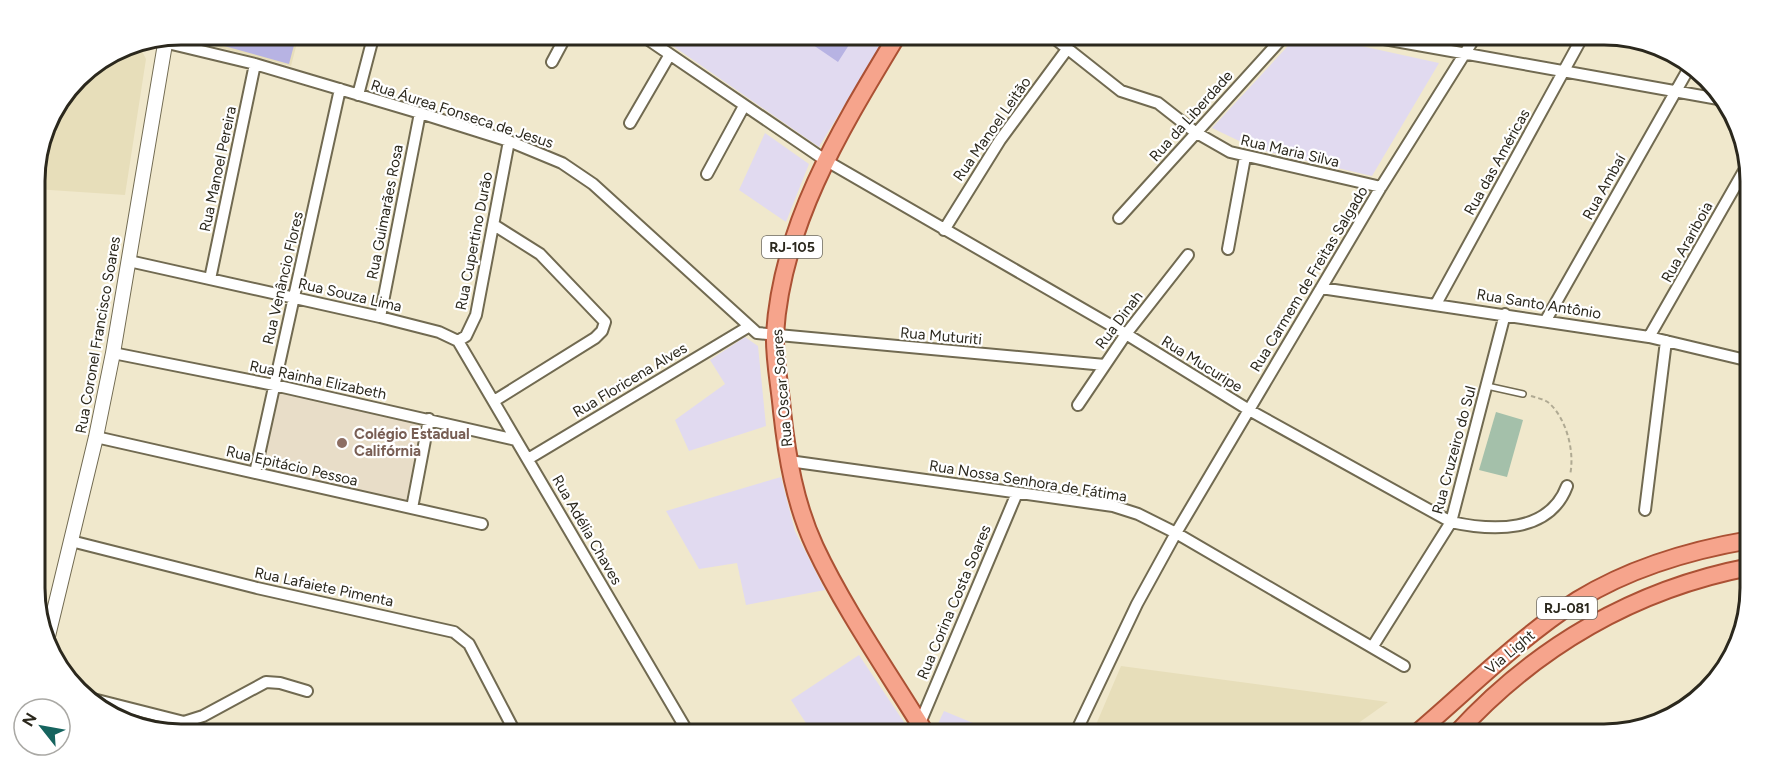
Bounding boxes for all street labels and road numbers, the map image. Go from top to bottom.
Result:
street label: Rua da Liberdade [1145,67,1237,165]
street label: Rua Manoel Leitão [949,73,1035,185]
street label: Rua Áurea Fonseca de Jesus [368,76,556,152]
street label: Rua Manoel Pereira [196,105,240,233]
street label: Rua das Américas [1460,106,1534,218]
street label: Rua Maria Silva [1239,131,1341,171]
street label: Rua Guimarães Rosa [363,143,407,281]
street label: Rua Ambaí [1579,150,1630,223]
street label: Rua Cupertino Durão [452,170,496,312]
street label: Rua Carmem de Freitas Salgado [1246,183,1372,375]
street label: Rua Arariboia [1658,199,1716,285]
street label: Rua Venâncio Flores [259,210,307,346]
street label: Rua Coronel Francisco Soares [72,235,124,435]
road number: RJ-105 [762,236,822,258]
street label: Rua Souza Lima [296,274,404,316]
street label: Rua Santo Antônio [1475,285,1603,323]
street label: Rua Dinah [1092,288,1146,352]
street label: Rua Muturiti [899,323,983,349]
street label: Rua Oscar Soares [768,328,796,448]
street label: Rua Mucuripe [1158,332,1246,396]
street label: Rua Floricena Alves [570,339,690,421]
street label: Rua Rainha Elizabeth [248,357,388,403]
street label: Rua Cruzeiro do Sul [1428,384,1480,516]
street label: Rua Epitácio Pessoa [224,442,360,490]
street label: Rua Nossa Senhora de Fátima [928,456,1128,506]
street label: Rua Adélia Chaves [548,472,626,588]
street label: Rua Corina Costa Soares [913,522,995,682]
street label: Rua Lafaiete Pimenta [253,563,395,611]
road number: RJ-081 [1537,597,1597,619]
street label: Via Light [1481,626,1539,678]

